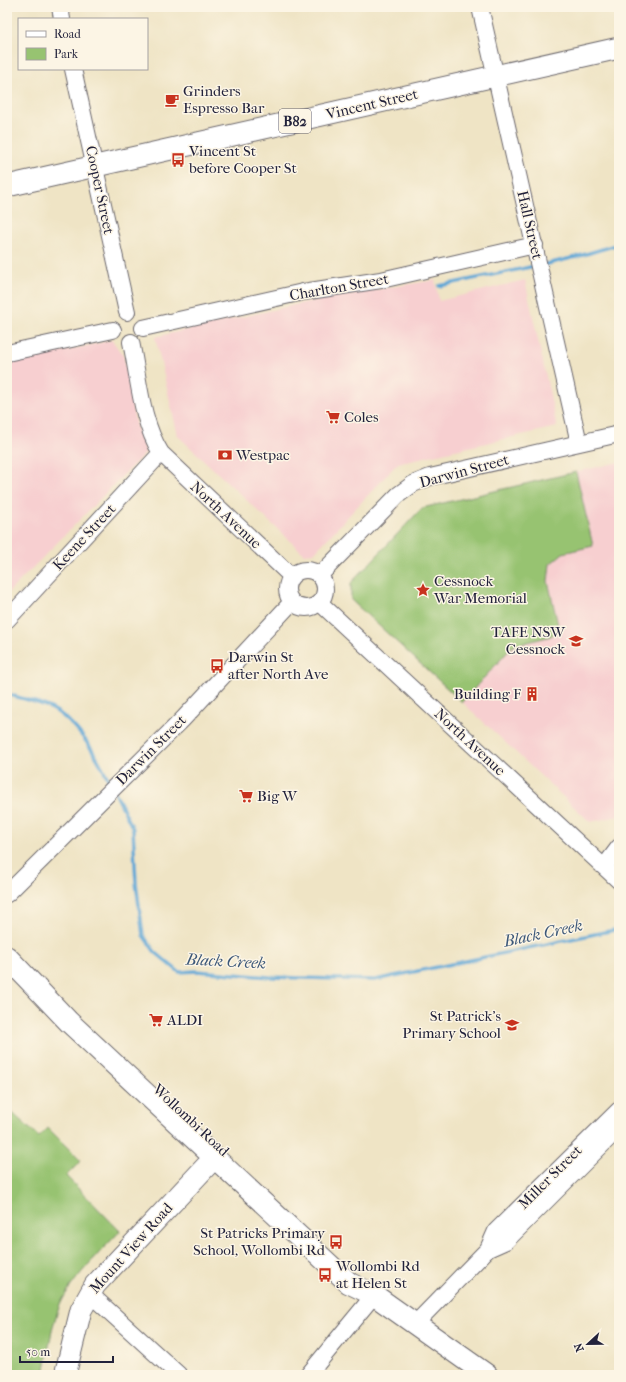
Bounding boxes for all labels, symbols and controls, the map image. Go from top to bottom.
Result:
legend [18,18,148,70]
text: Road [54,27,81,41]
text: Park [54,47,79,61]
place label: Grinders Espresso Bar [183,82,265,117]
street label: Vincent Street [323,85,420,124]
cafe icon: Grinders Espresso Bar [164,92,180,108]
road number: B82 [279,109,311,133]
place label: Vincent St before Cooper St [188,142,298,177]
street label: Cooper Street [82,144,118,237]
bus stop icon: Vincent St before Cooper St [170,152,186,168]
street label: Hall Street [513,189,547,262]
street label: Charlton Street [288,269,391,305]
place label: Coles [344,408,379,426]
supermarket icon: Coles [325,409,341,425]
place label: Westpac [235,446,290,464]
bank icon: Westpac [217,447,233,463]
street label: Darwin Street [417,450,511,492]
street label: North Avenue [187,478,266,553]
street label: Keene Street [49,500,120,574]
place label: Cessnock War Memorial [433,572,527,607]
place icon: Cessnock War Memorial [415,582,431,598]
place label: TAFE NSW Cessnock [491,623,566,658]
school or university icon: TAFE NSW Cessnock [568,633,584,649]
place label: Darwin St after North Ave [228,648,329,683]
bus stop icon: Darwin St after North Ave [209,658,225,674]
place label: Building F [454,685,521,703]
building icon: Building F [524,686,540,702]
street label: North Avenue [431,705,510,780]
street label: Darwin Street [112,711,190,789]
place label: Big W [257,787,298,805]
supermarket icon: Big W [238,788,254,804]
water label: Black Creek [501,915,584,951]
water label: Black Creek [184,949,267,973]
place label: St Patrick's Primary School [402,1007,501,1042]
place label: ALDI [166,1011,203,1029]
supermarket icon: ALDI [148,1012,164,1028]
school or university icon: St Patrick's Primary School [504,1017,520,1033]
street label: Wollombi Road [148,1079,234,1161]
street label: Miller Street [514,1141,586,1213]
street label: Mount View Road [86,1198,177,1297]
place label: St Patricks Primary School, Wollombi Rd [193,1224,326,1259]
bus stop icon: St Patricks Primary School, Wollombi Rd [328,1234,344,1250]
place label: Wollombi Rd at Helen St [335,1257,421,1292]
bus stop icon: Wollombi Rd at Helen St [317,1267,333,1283]
north arrow [568,1324,608,1364]
scale bar [20,1338,113,1364]
text: N [571,1341,587,1354]
text: 50 m [26,1345,50,1359]

